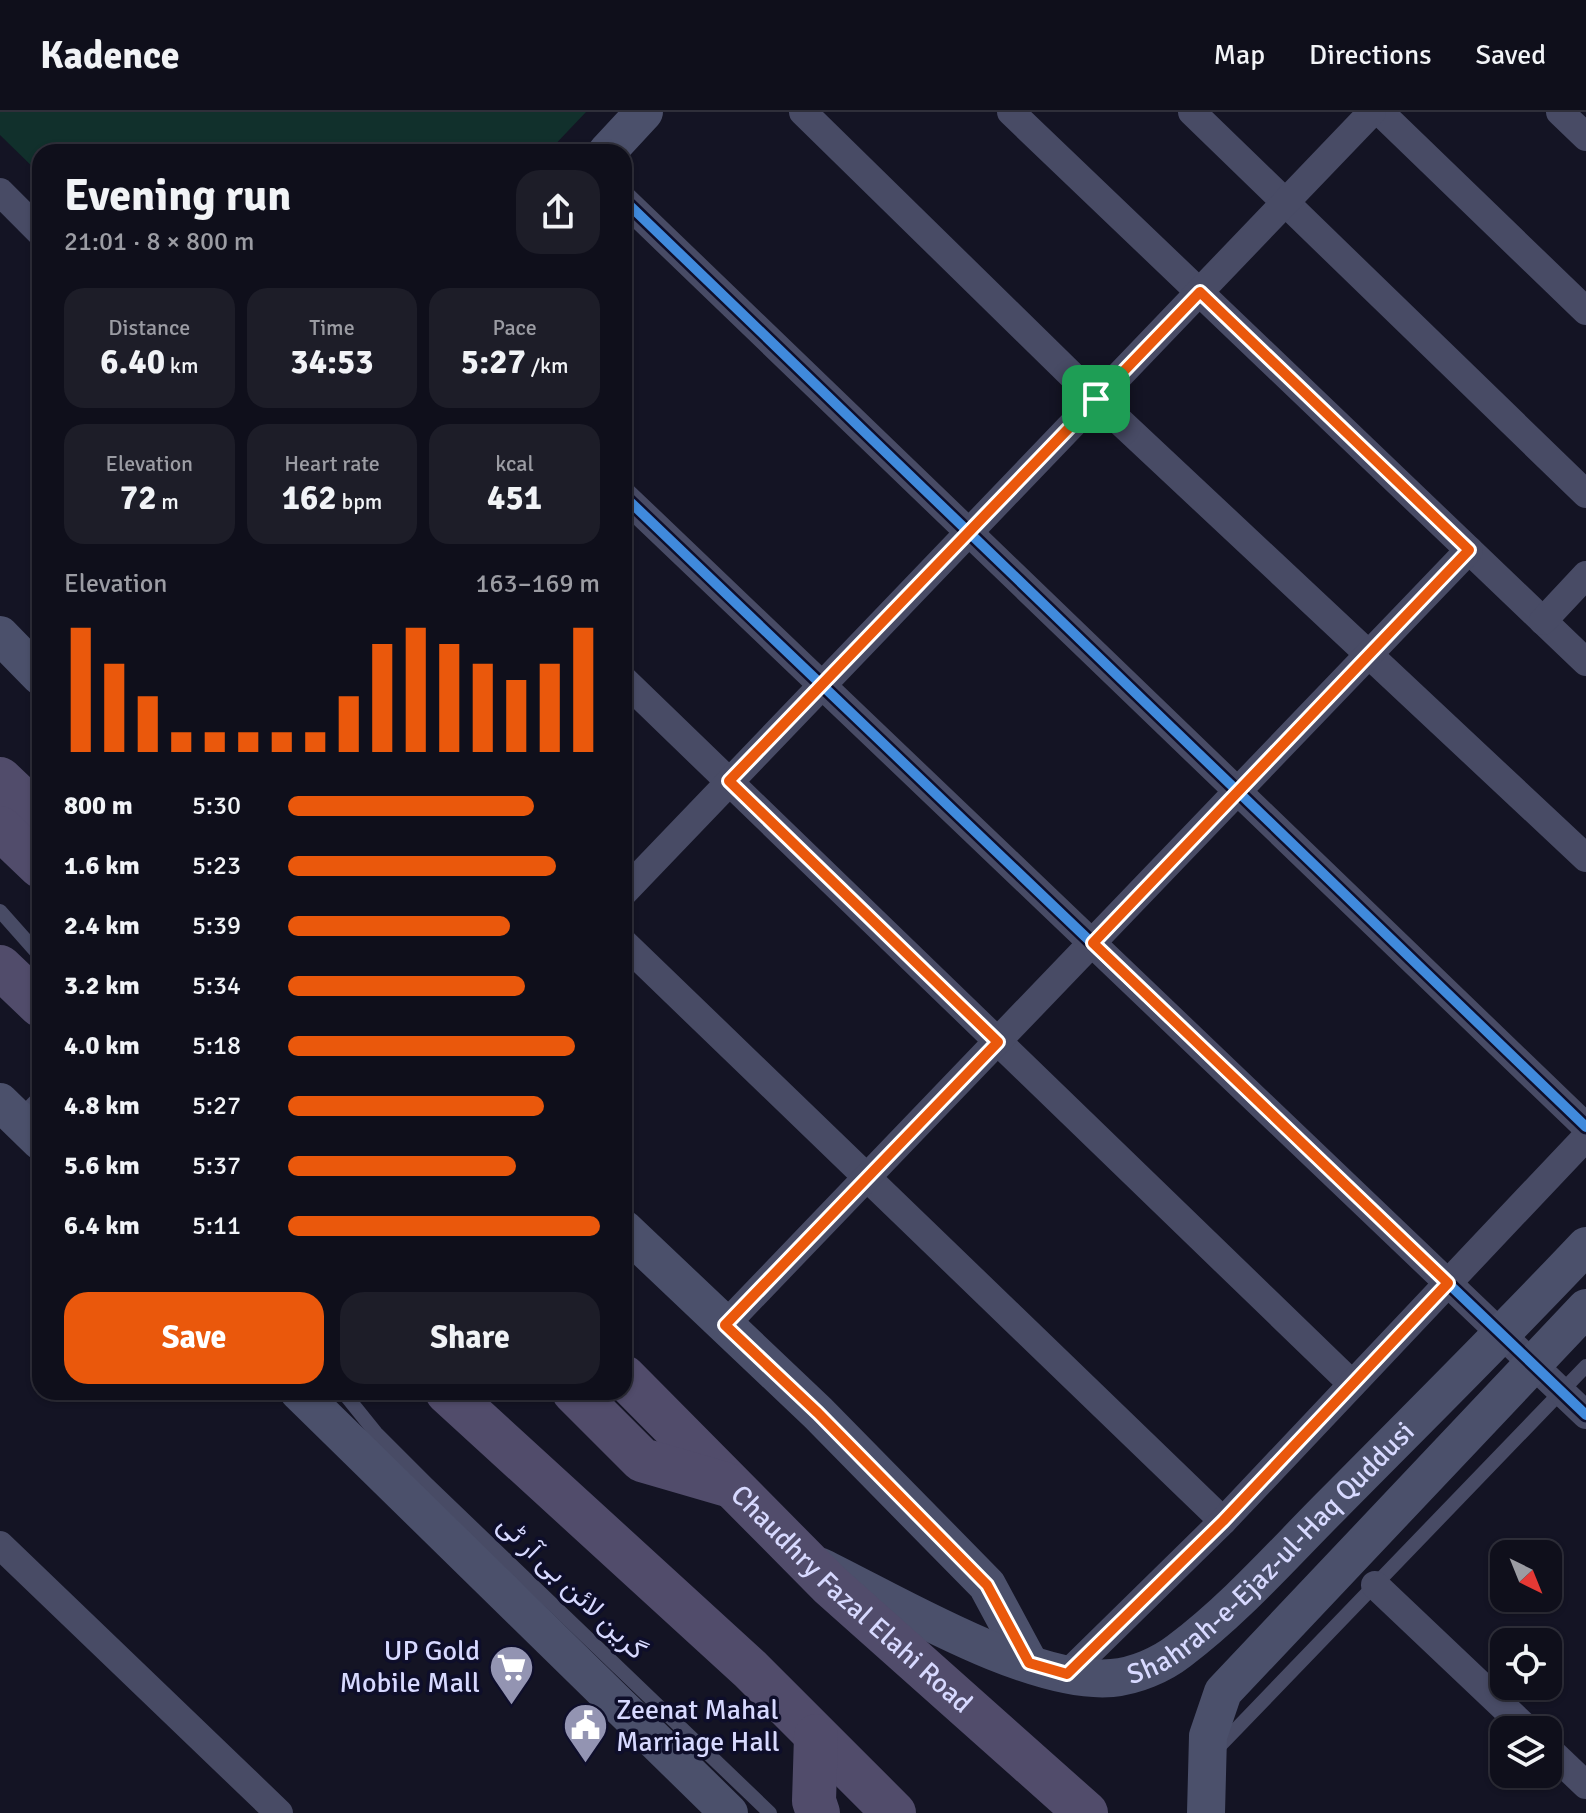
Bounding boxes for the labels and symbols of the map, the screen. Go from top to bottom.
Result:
pin [1062,365,1130,433]
street label: Shahrah-e-Ejaz-ul-Haq Quddusi [1123,1415,1422,1692]
street label: Chaudhry Fazal Elahi Road [724,1478,979,1720]
street label: گرین لائن بی آر ٹی [490,1507,654,1667]
north arrow [1490,1540,1562,1612]
place label: UP Gold Mobile Mall [339,1634,480,1700]
supermarket icon: UP Gold Mobile Mall [487,1643,535,1706]
place label: Zeenat Mahal Marriage Hall [616,1693,780,1759]
public building icon: Zeenat Mahal Marriage Hall [561,1702,609,1765]

